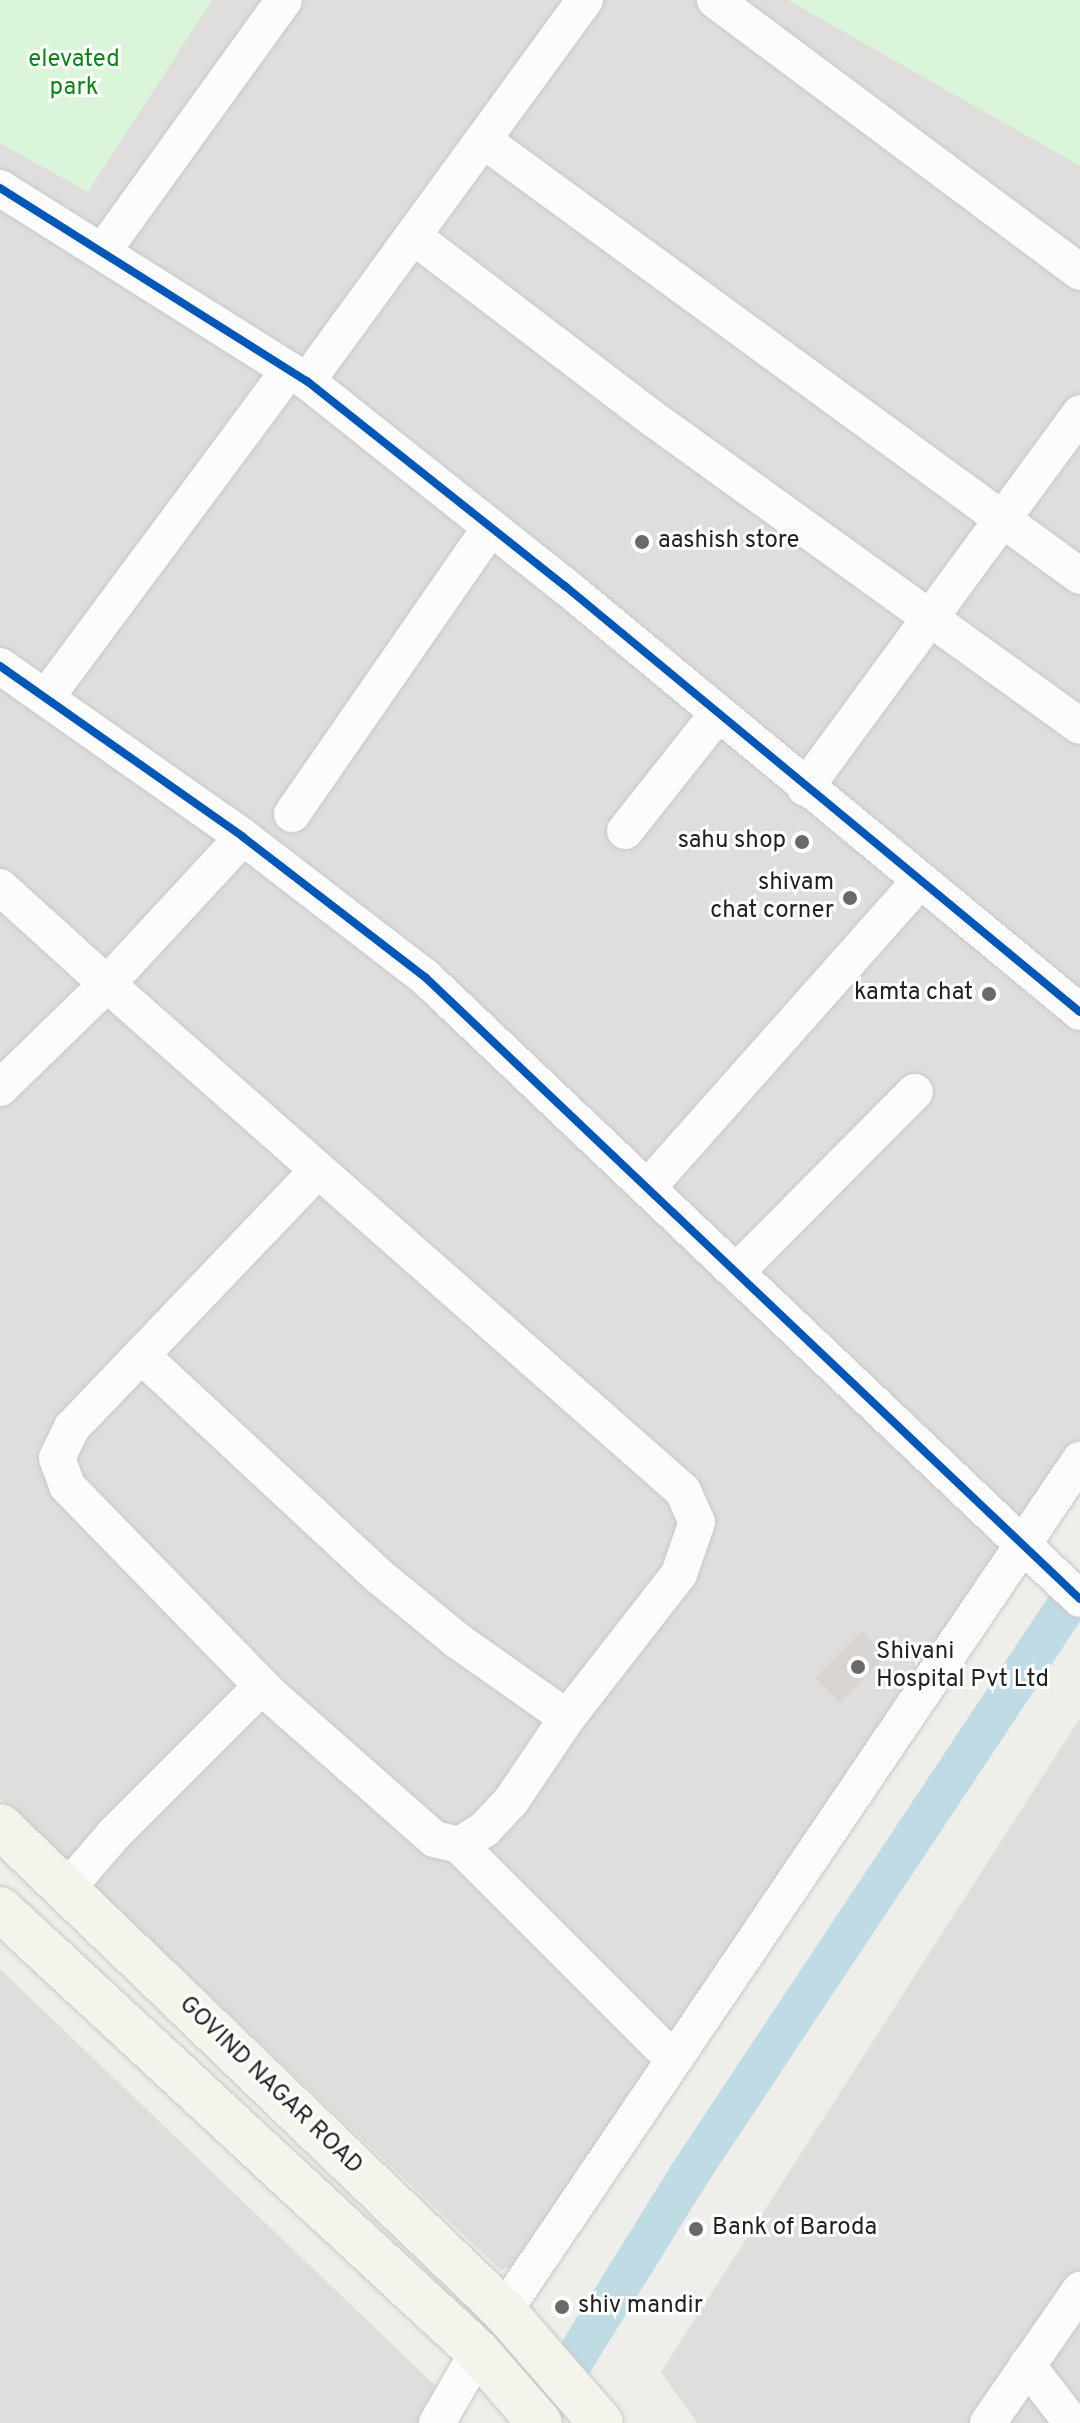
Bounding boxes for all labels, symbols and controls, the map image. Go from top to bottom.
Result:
park label: elevated park [28,47,120,103]
place label: aashish store [658,528,799,556]
marker: aashish store [633,533,651,551]
place label: sahu shop [678,828,786,856]
marker: sahu shop [793,833,811,851]
place label: shivam chat corner [710,870,834,926]
marker: shivam chat corner [841,889,859,907]
place label: kamta chat [854,980,973,1008]
marker: kamta chat [980,985,998,1003]
place label: Shivani Hospital Pvt Ltd [876,1639,1049,1695]
marker: Shivani Hospital Pvt Ltd [847,1656,869,1678]
street label: GOVIND NAGAR ROAD [172,1991,368,2181]
place label: Bank of Baroda [712,2215,877,2243]
marker: Bank of Baroda [687,2220,705,2238]
place label: shiv mandir [578,2293,703,2321]
marker: shiv mandir [553,2298,571,2316]

